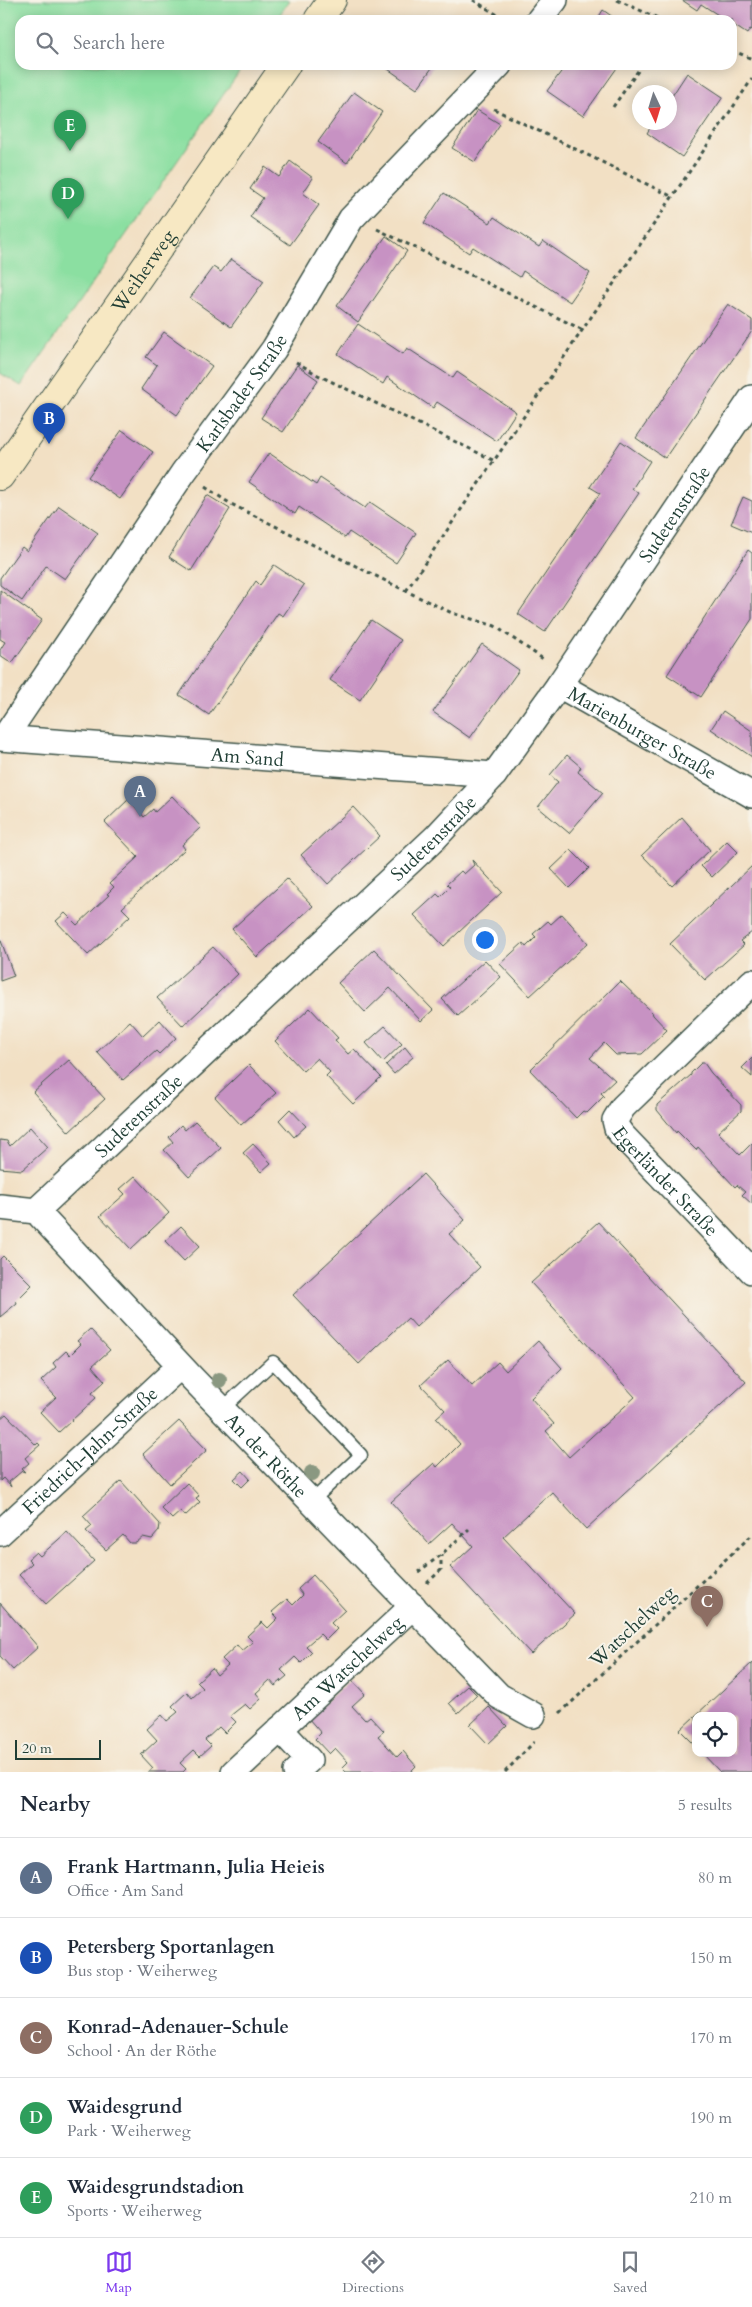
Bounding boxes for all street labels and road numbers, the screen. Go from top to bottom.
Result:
street label: Weiherweg [105,224,182,319]
street label: Karlsbader Straße [190,329,294,458]
street label: Sudetenstraße [633,461,717,568]
street label: Marienburger Straße [563,681,721,786]
street label: Am Sand [210,742,285,773]
street label: Sudetenstraße [385,790,483,887]
street label: Sudetenstraße [89,1068,189,1164]
street label: Egerländer Straße [606,1121,724,1242]
street label: Friedrich-Jahn-Straße [16,1381,164,1520]
street label: An der Röthe [219,1408,313,1504]
street label: Watschelweg [583,1580,682,1674]
street label: Am Watschelweg [286,1609,409,1726]

